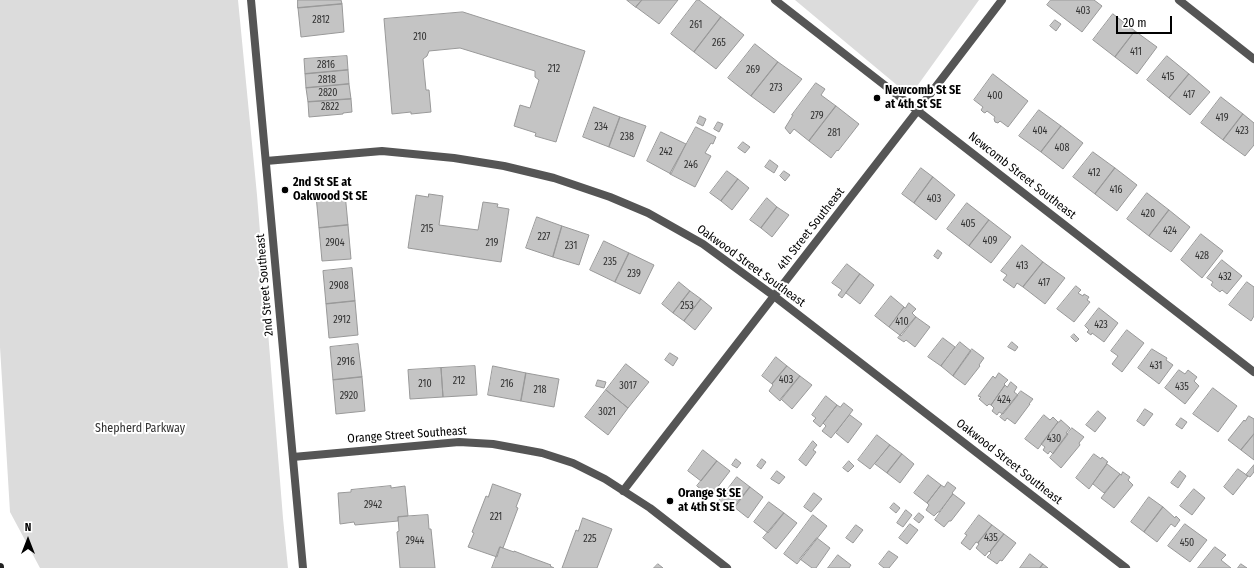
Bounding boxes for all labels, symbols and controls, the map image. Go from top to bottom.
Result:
house number: 403 [1076,5,1090,17]
scale bar [1118,8,1174,34]
house number: 2812 [312,14,330,26]
text: 20 m [1123,16,1147,30]
house number: 261 [690,19,702,31]
house number: 210 [413,31,427,43]
house number: 265 [712,37,726,49]
house number: 411 [1130,46,1142,58]
house number: 2816 [317,59,335,71]
house number: 212 [548,63,560,75]
house number: 269 [746,64,760,76]
house number: 415 [1162,71,1174,83]
house number: 2818 [318,74,336,86]
house number: 273 [770,82,782,94]
place label: Newcomb St SE at 4th St SE [885,84,961,112]
house number: 2820 [319,87,337,99]
house number: 417 [1183,89,1195,101]
house number: 400 [987,90,1003,102]
marker: Newcomb St SE at 4th St SE [872,93,882,103]
house number: 2822 [321,101,339,113]
house number: 279 [810,110,824,122]
house number: 419 [1215,112,1229,124]
house number: 234 [594,121,608,133]
house number: 404 [1033,125,1047,137]
house number: 423 [1235,125,1249,137]
house number: 281 [827,127,841,139]
street label: Newcomb Street Southeast [965,130,1079,222]
house number: 238 [620,131,634,143]
house number: 408 [1054,142,1070,154]
house number: 242 [659,146,673,158]
house number: 246 [684,159,698,171]
house number: 412 [1088,167,1100,179]
place label: 2nd St SE at Oakwood St SE [293,176,367,204]
house number: 416 [1109,184,1123,196]
marker: 2nd St SE at Oakwood St SE [280,185,290,195]
street label: 4th Street Southeast [774,185,848,273]
house number: 403 [927,193,941,205]
house number: 420 [1141,208,1155,220]
house number: 405 [961,218,975,230]
street label: Oakwood Street Southeast [694,222,808,310]
house number: 215 [421,223,433,235]
house number: 424 [1163,225,1177,237]
house number: 227 [538,231,550,243]
street label: 2nd Street Southeast [253,233,277,337]
house number: 409 [983,235,997,247]
house number: 2904 [325,237,345,249]
house number: 219 [486,237,498,249]
house number: 231 [565,240,577,252]
house number: 428 [1195,250,1209,262]
house number: 235 [603,256,617,268]
house number: 413 [1016,260,1028,272]
house number: 239 [627,268,641,280]
house number: 432 [1218,271,1232,283]
house number: 417 [1038,277,1050,289]
house number: 2908 [329,280,349,292]
house number: 253 [680,300,694,312]
house number: 2912 [333,314,351,326]
house number: 410 [895,316,909,328]
house number: 423 [1094,319,1108,331]
house number: 2916 [337,356,355,368]
house number: 431 [1150,360,1162,372]
house number: 403 [779,374,793,386]
house number: 212 [453,375,465,387]
house number: 210 [418,378,432,390]
house number: 216 [500,378,514,390]
house number: 3017 [619,380,637,392]
house number: 435 [1175,381,1189,393]
house number: 218 [533,384,547,396]
house number: 2920 [340,390,358,402]
house number: 424 [997,394,1011,406]
house number: 3021 [598,406,616,418]
street label: Oakwood Street Southeast [953,416,1065,508]
park label: Shepherd Parkway [95,422,185,436]
street label: Orange Street Southeast [347,424,467,446]
house number: 430 [1047,433,1061,445]
place label: Orange St SE at 4th St SE [678,487,741,515]
marker: Orange St SE at 4th St SE [665,496,675,506]
house number: 2942 [364,499,382,511]
house number: 221 [490,511,502,523]
north arrow [8,520,48,560]
text: N [25,521,31,534]
house number: 435 [984,532,998,544]
house number: 225 [583,533,597,545]
house number: 2944 [406,535,424,547]
house number: 450 [1180,537,1194,549]

